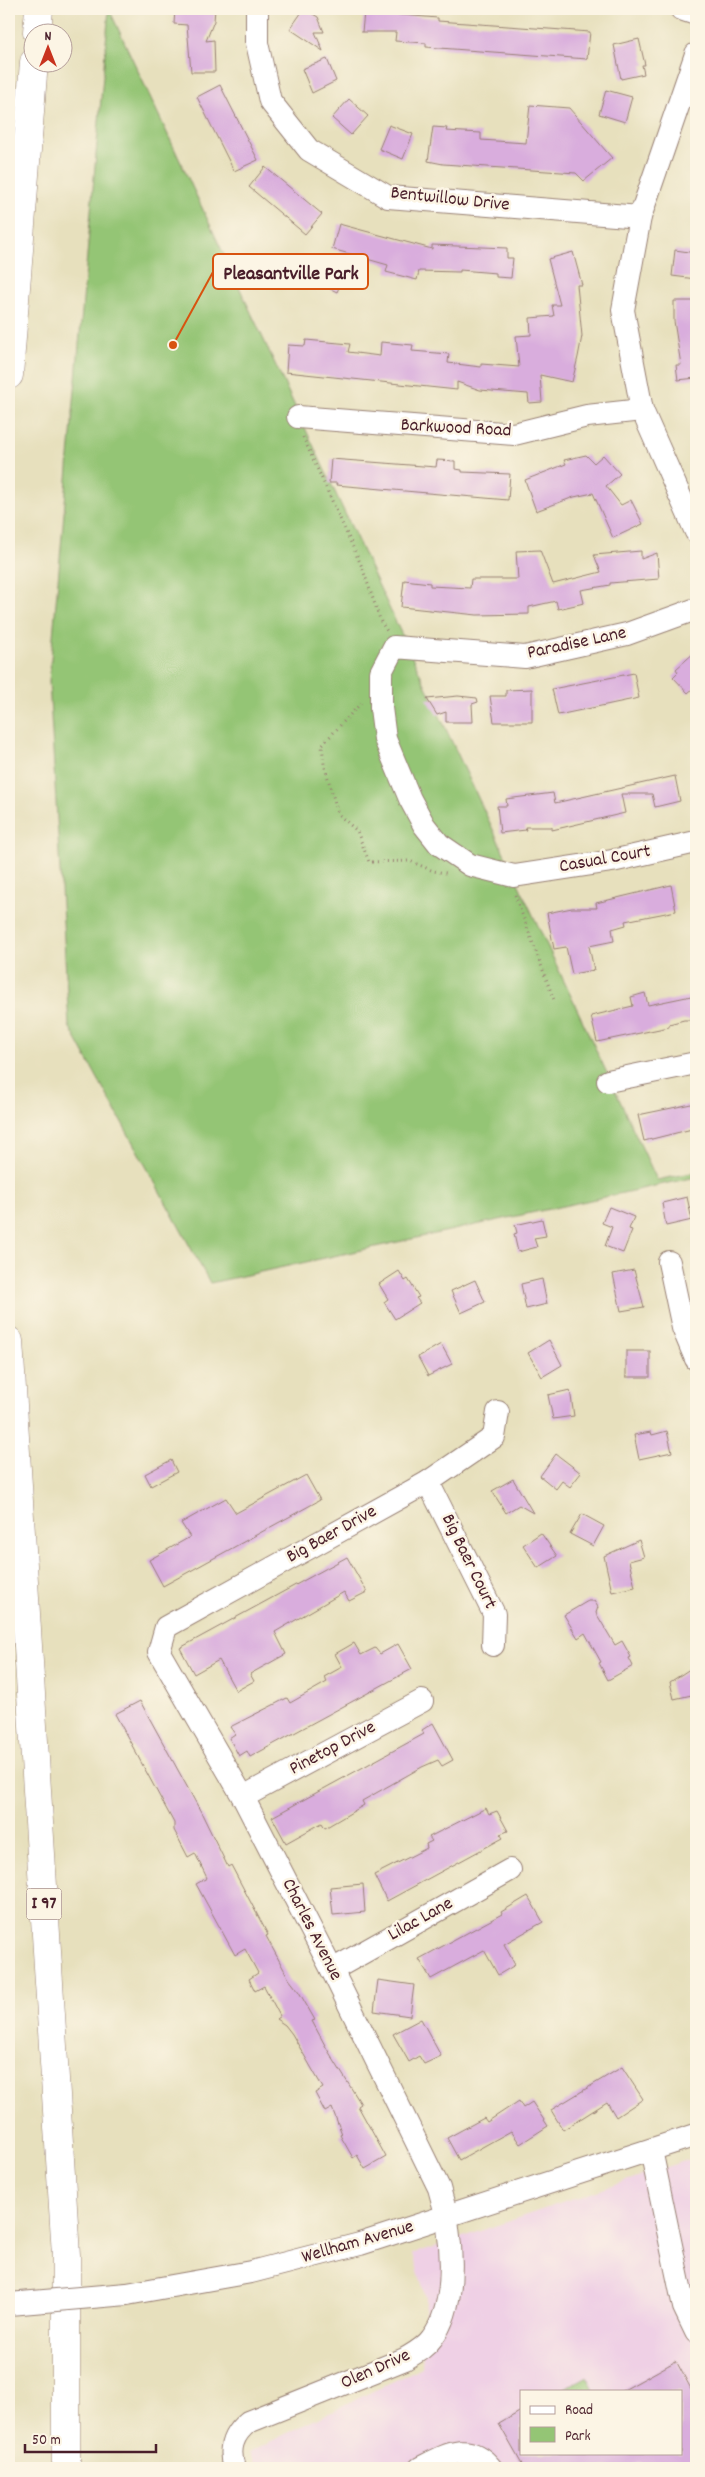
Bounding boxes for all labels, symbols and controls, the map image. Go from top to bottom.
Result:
north arrow [22,22,72,72]
text: N [45,27,52,47]
street label: Bentwillow Drive [389,180,511,220]
callout: Pleasantville Park [213,254,368,289]
text: Pleasantville Park [223,261,359,289]
street label: Barkwood Road [400,413,512,445]
street label: Paradise Lane [525,620,629,668]
street label: Casual Court [557,839,653,881]
street label: Big Baer Drive [282,1499,382,1571]
street label: Big Baer Court [433,1510,503,1614]
street label: Pinetop Drive [285,1715,381,1783]
street label: Charles Avenue [274,1874,348,1986]
road number: I 97 [27,1888,62,1920]
street label: Lilac Lane [384,1891,458,1949]
street label: Wellham Avenue [299,2214,417,2272]
street label: Olen Drive [337,2343,415,2397]
legend [520,2390,682,2454]
text: Road [565,2400,593,2422]
scale bar [25,2422,156,2454]
text: Park [565,2426,591,2448]
text: 50 m [32,2430,61,2452]

